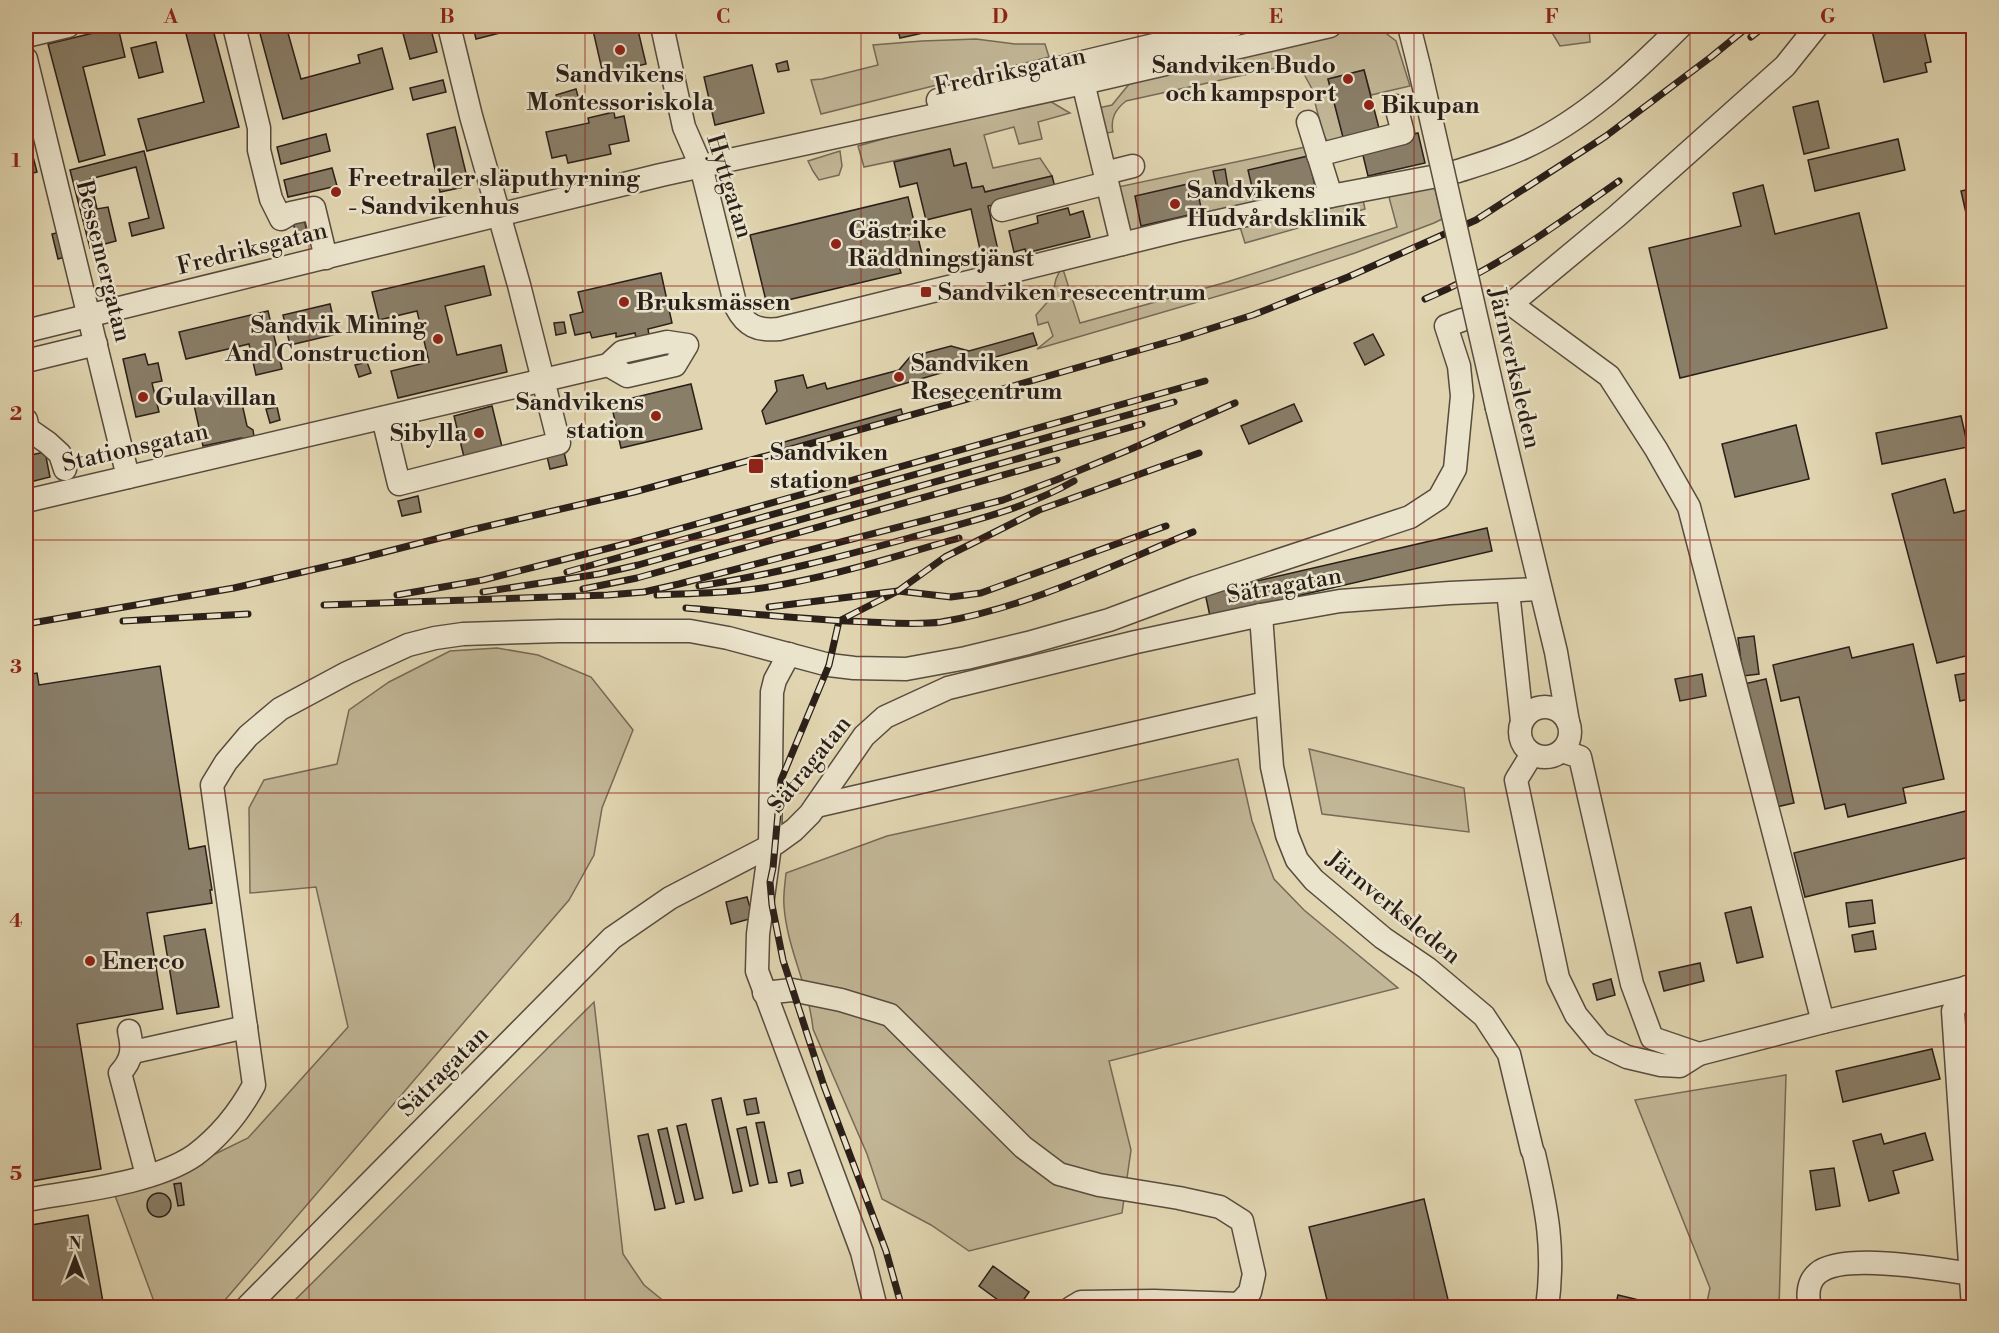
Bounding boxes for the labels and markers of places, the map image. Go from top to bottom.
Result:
marker: Sandvikens Montessoriskola [613,43,627,57]
place label: Sandviken Budo och kampsport [1152,51,1337,109]
place label: Sandvikens Montessoriskola [526,60,715,118]
marker: Sandviken Budo och kampsport [1341,72,1355,86]
place label: Bikupan [1381,91,1480,121]
marker: Bikupan [1362,98,1376,112]
place label: Freetrailer släputhyrning - Sandvikenhus [348,164,641,222]
place label: Sandvikens Hudvårdsklinik [1187,176,1368,234]
marker: Freetrailer släputhyrning - Sandvikenhus [329,185,343,199]
marker: Sandvikens Hudvårdsklinik [1168,197,1182,211]
place label: Gästrike Räddningstjänst [848,216,1034,274]
marker: Gästrike Räddningstjänst [829,237,843,251]
place label: Sandviken resecentrum [938,278,1206,308]
marker: Sandviken resecentrum [919,285,933,299]
place label: Bruksmässen [636,288,790,318]
marker: Bruksmässen [617,295,631,309]
place label: Sandvik Mining And Construction [224,311,427,369]
marker: Sandvik Mining And Construction [431,332,445,346]
place label: Sandviken Resecentrum [911,349,1062,407]
marker: Sandviken Resecentrum [892,370,906,384]
place label: Gula villan [155,383,277,413]
place label: Sandvikens station [516,388,644,446]
marker: Gula villan [136,390,150,404]
marker: Sandvikens station [649,409,663,423]
place label: Sibylla [390,419,468,449]
marker: Sibylla [472,426,486,440]
place label: Sandviken station [770,438,888,496]
marker: Sandviken station [747,457,765,475]
place label: Enerco [102,947,185,977]
marker: Enerco [83,954,97,968]

